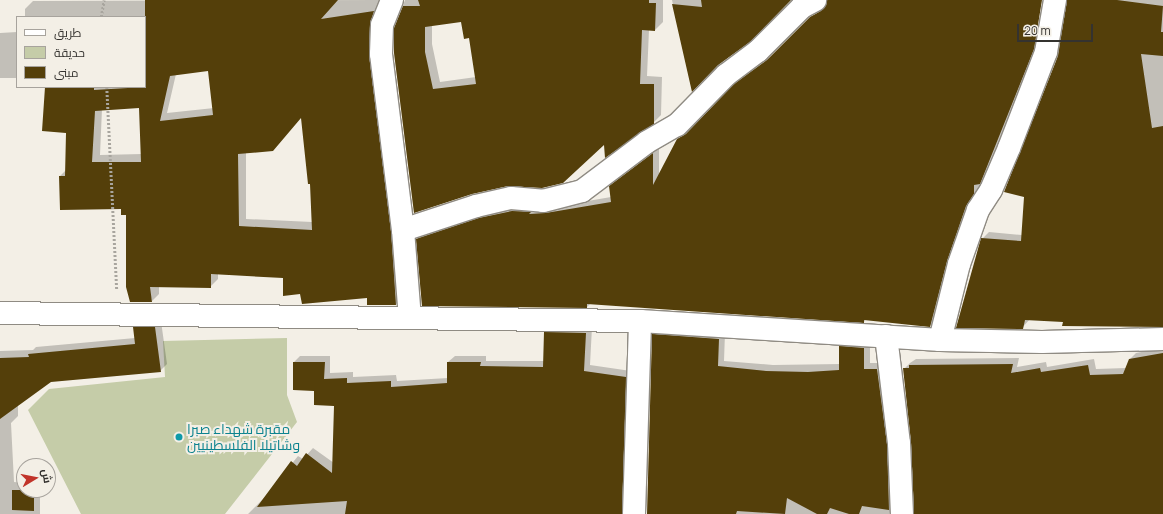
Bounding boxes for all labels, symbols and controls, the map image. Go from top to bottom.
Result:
legend [16,16,146,88]
scale bar [1019,16,1095,42]
text: 20 m [1024,22,1051,39]
text: طريق [54,24,81,41]
text: حديقة [54,44,85,61]
text: مبنى [54,64,79,81]
place label: مقبرة شهداء صبرا وشاتيلا الفلسطينيين [187,421,300,454]
marker: مقبرة شهداء صبرا وشاتيلا الفلسطينيين [174,432,184,442]
north arrow [16,458,56,498]
text: ش [39,468,56,484]

